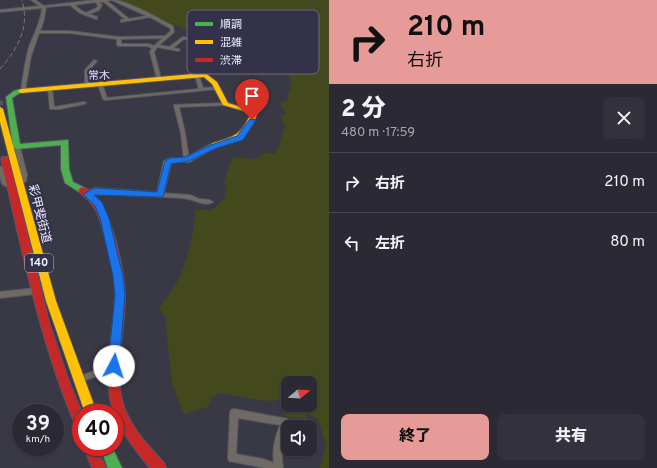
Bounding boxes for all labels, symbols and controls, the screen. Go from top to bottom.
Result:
legend [187,10,319,74]
text: 210 m [407,10,485,46]
icon: right [341,16,393,68]
text: 順調 [220,18,242,32]
text: 混雑 [220,36,242,50]
text: 右折 [407,50,443,73]
text: 渋滞 [220,54,242,68]
district label: 常木 [88,69,110,83]
pin [235,79,269,120]
icon: arrive [241,85,263,107]
text: 2 分 [341,95,386,125]
button: close [603,97,645,139]
text: 480 m · 17:59 [341,125,415,141]
icon: right [341,172,363,194]
text: 210 m [604,173,645,192]
text: 右折 [375,175,405,194]
street label: 彩甲斐街道 [24,183,54,245]
icon: left [341,232,363,254]
text: 80 m [610,233,645,252]
text: 左折 [375,235,405,254]
road number: 140 [25,254,53,272]
position arrow [93,345,135,387]
north arrow [281,376,317,412]
map controls [281,376,317,456]
speed limit sign: 40 [72,404,124,456]
text: 39 [26,412,50,438]
button: 終了 [341,414,489,460]
button: 共有 [497,414,645,460]
button: sound [281,420,317,456]
text: km/h [26,433,50,446]

